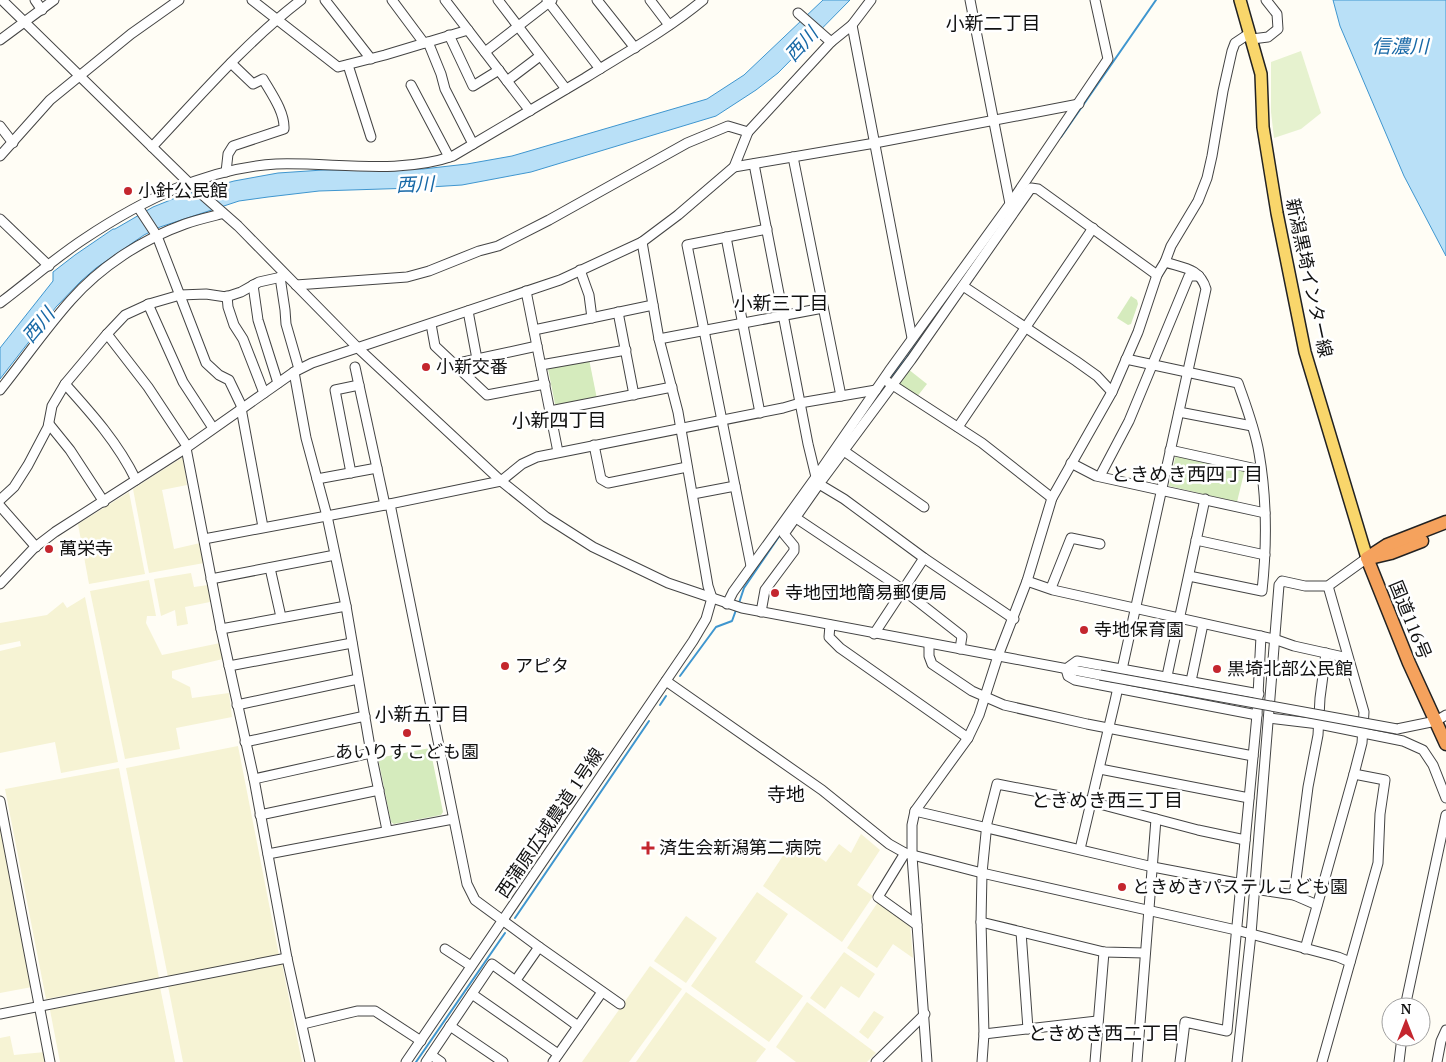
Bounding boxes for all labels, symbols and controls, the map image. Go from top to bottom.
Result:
district label: 小新二丁目 [945,10,1041,35]
water label: 西川 [779,20,824,66]
water label: 信濃川 [1371,33,1430,58]
water label: 西川 [396,170,436,197]
place label: 小針公民館 [138,178,228,202]
marker: 小針公民館 [122,185,134,197]
street label: 新潟黒埼インター線 [1281,196,1339,360]
district label: 小新三丁目 [733,290,829,315]
water label: 西川 [16,301,61,347]
place label: 小新交番 [436,354,508,378]
marker: 小新交番 [420,361,432,373]
district label: 小新四丁目 [511,407,607,432]
district label: ときめき西四丁目 [1111,461,1263,486]
place label: 萬栄寺 [59,536,113,560]
marker: 萬栄寺 [43,543,55,555]
street label: 国道116号 [1384,577,1438,663]
place label: 寺地団地簡易郵便局 [785,580,947,604]
marker: 寺地団地簡易郵便局 [769,587,781,599]
place label: 寺地保育園 [1094,617,1184,641]
marker: 寺地保育園 [1078,624,1090,636]
place label: アピタ [515,653,569,677]
place label: 黒埼北部公民館 [1227,656,1353,680]
marker: アピタ [499,660,511,672]
marker: 黒埼北部公民館 [1211,663,1223,675]
district label: 小新五丁目 [374,701,470,726]
marker: あいりすこども園 [401,727,413,739]
place label: あいりすこども園 [335,739,479,763]
street label: 西蒲原広域農道 1号線 [490,743,608,902]
district label: 寺地 [767,781,805,806]
district label: ときめき西三丁目 [1031,787,1183,812]
place label: 済生会新潟第二病院 [659,835,821,859]
marker: 済生会新潟第二病院 [641,841,655,855]
place label: ときめきパステルこども園 [1132,874,1348,898]
marker: ときめきパステルこども園 [1116,881,1128,893]
north arrow [1381,997,1431,1047]
text: N [1401,999,1412,1018]
district label: ときめき西二丁目 [1028,1020,1180,1045]

